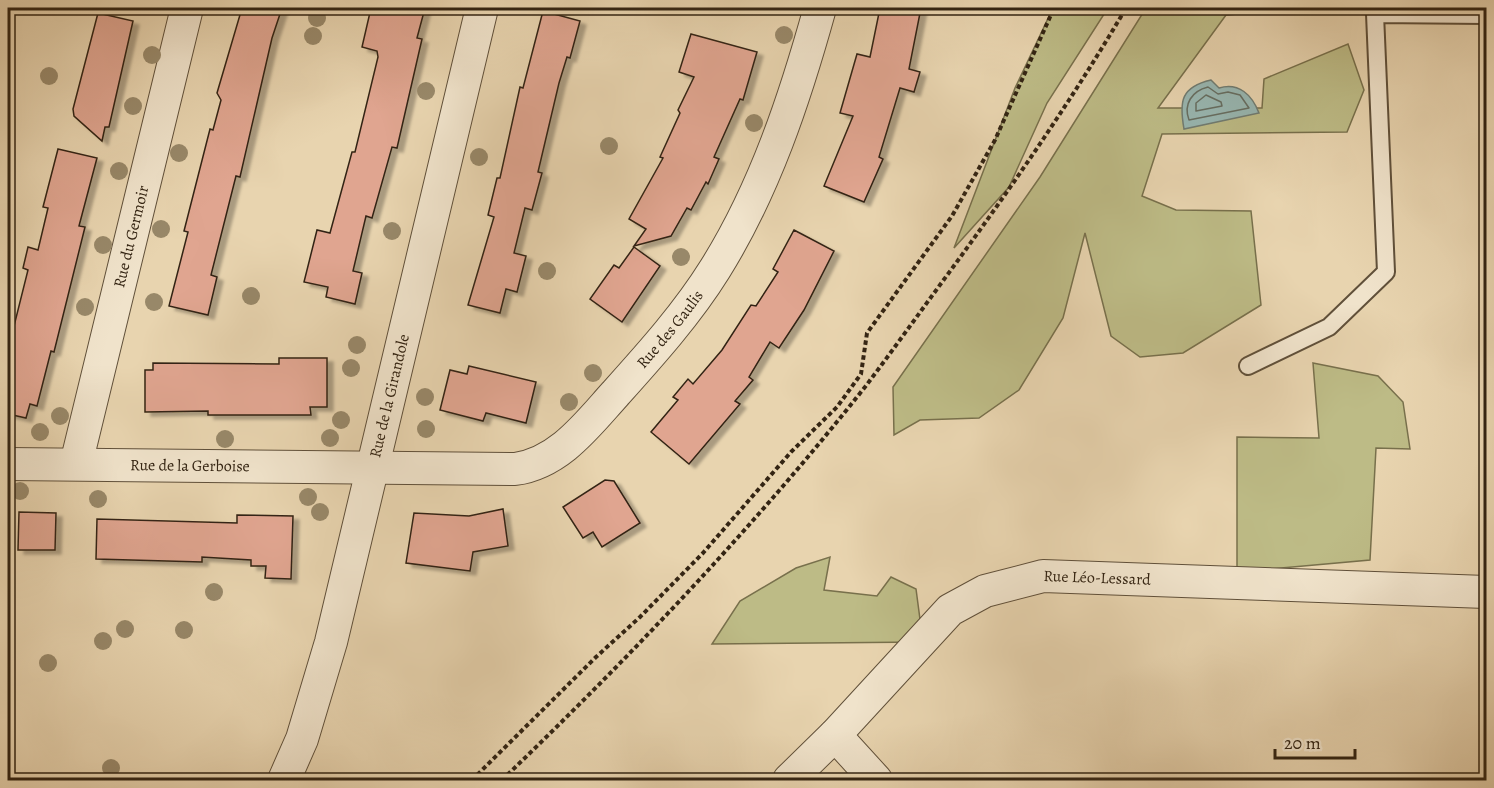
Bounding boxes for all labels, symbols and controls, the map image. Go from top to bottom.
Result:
street label: Rue du Germoir [108,183,154,290]
street label: Rue des Gaulis [632,286,709,373]
street label: Rue de la Girandole [364,332,415,460]
street label: Rue de la Gerboise [130,454,250,477]
street label: Rue Léo-Lessard [1043,565,1151,591]
scale bar [1275,722,1354,760]
text: 20 m [1284,731,1321,755]

